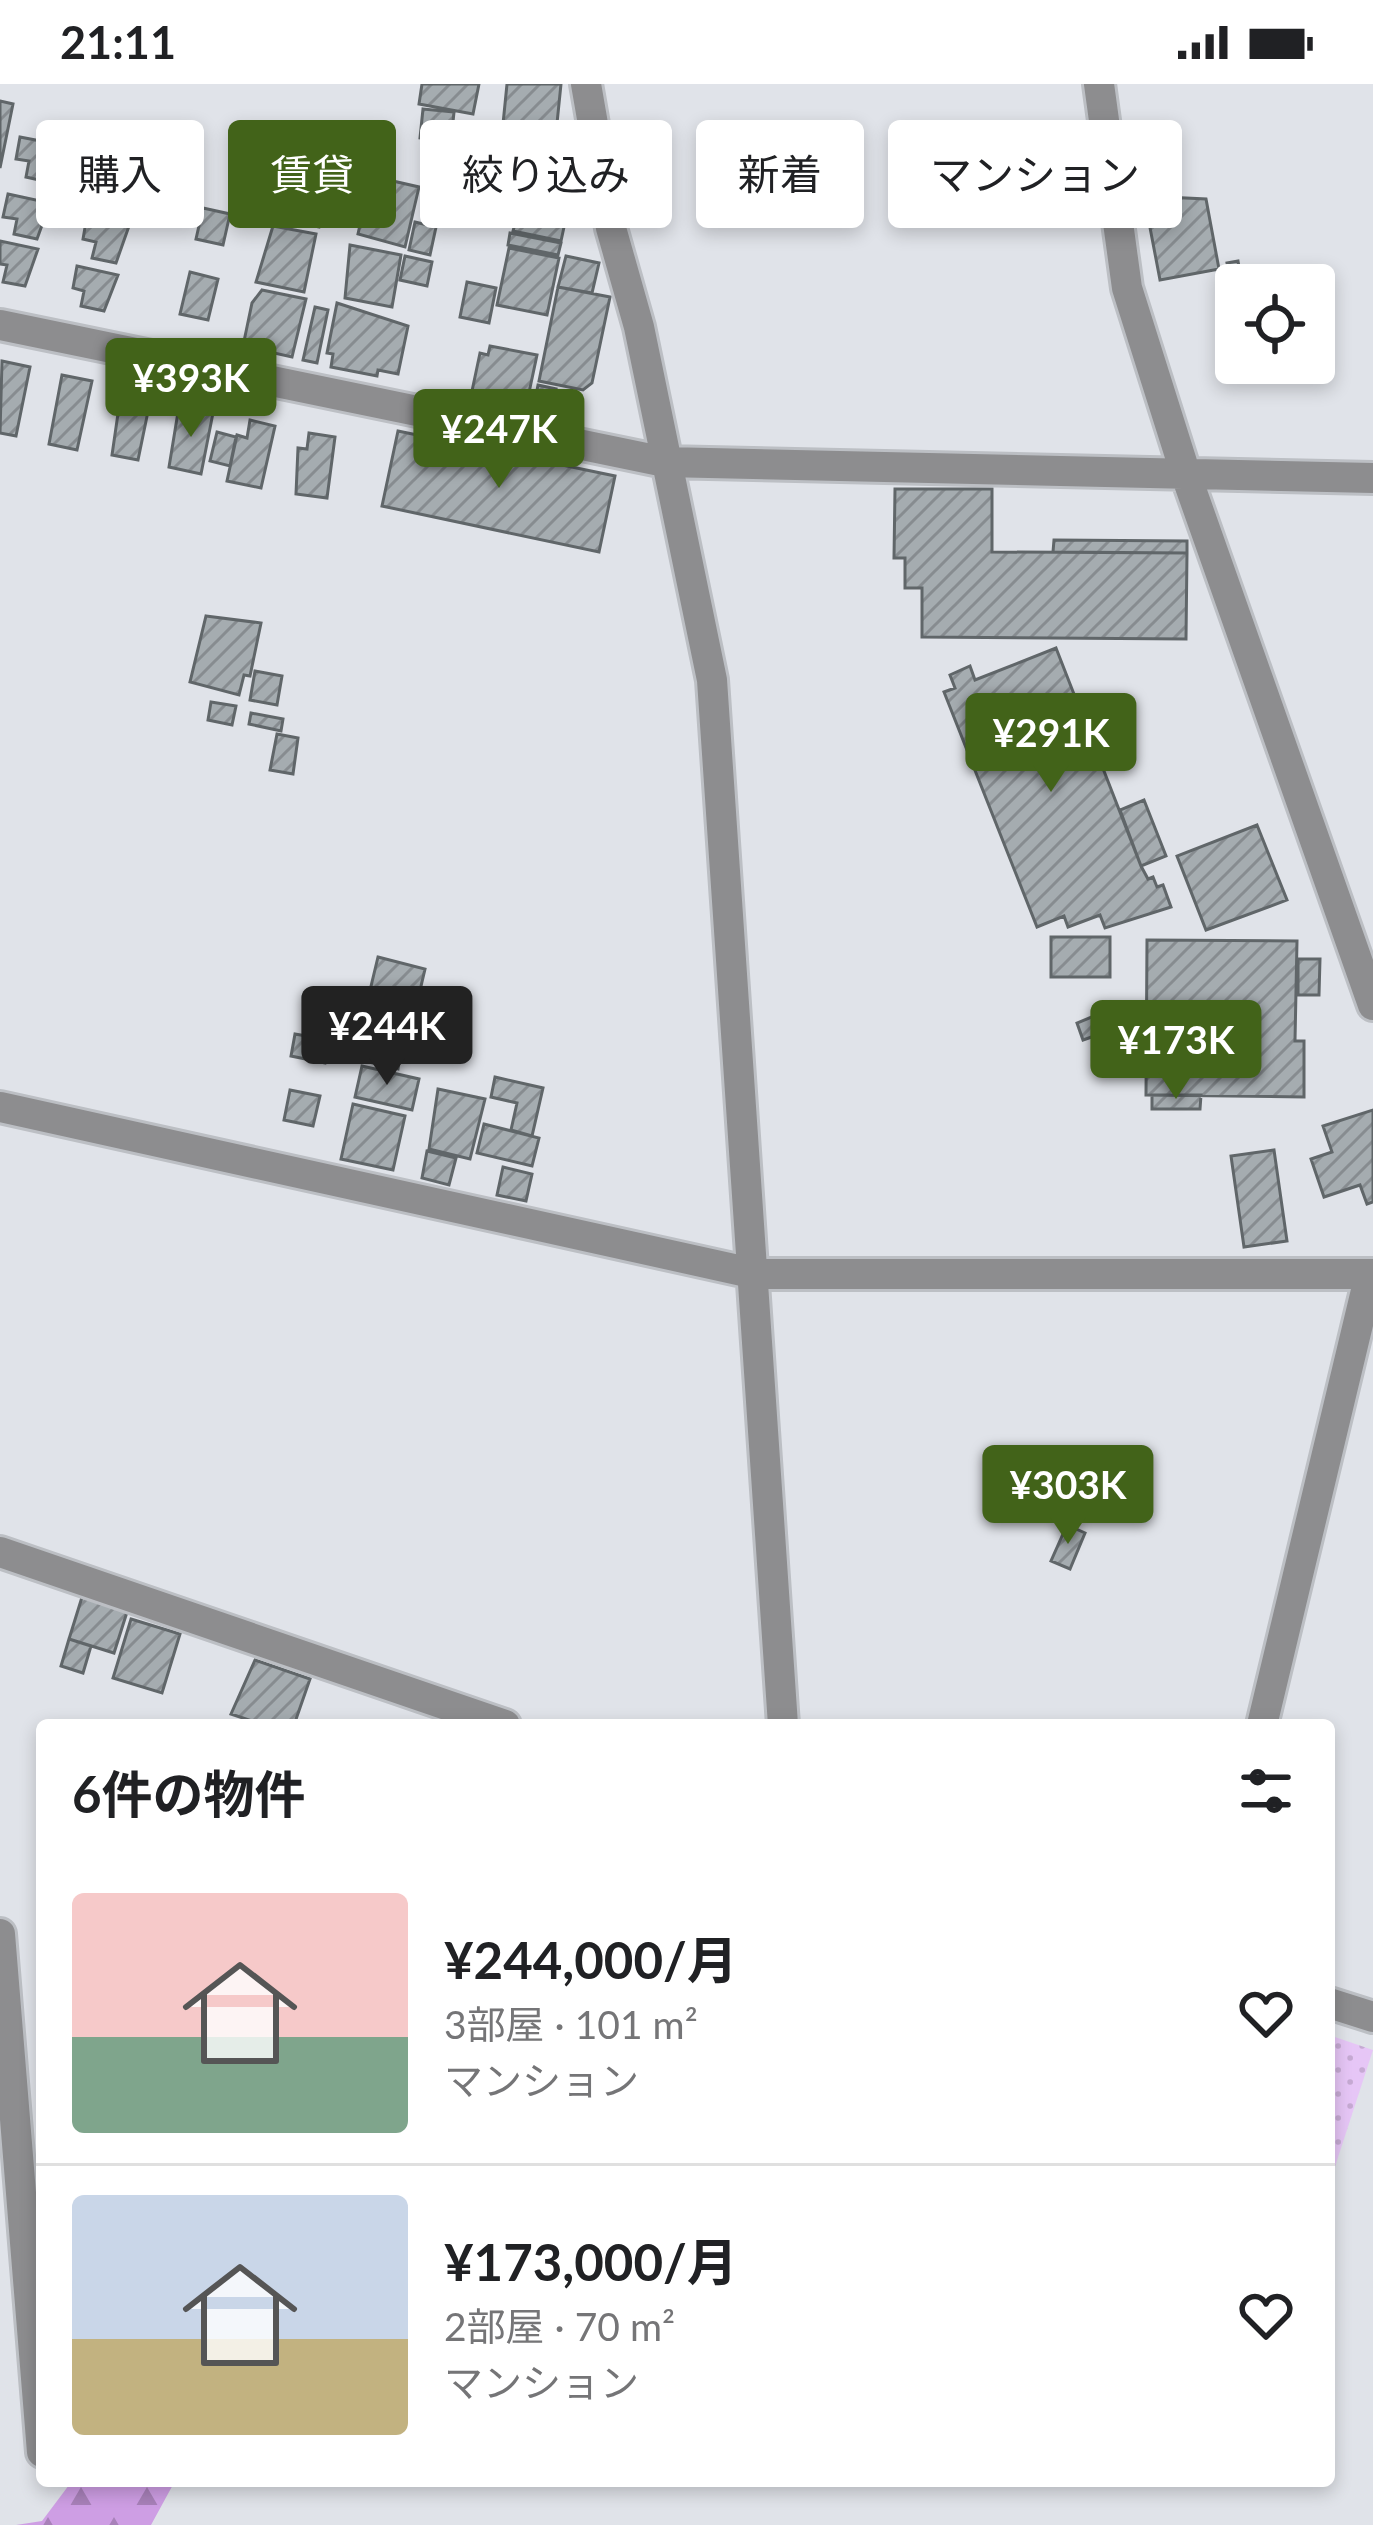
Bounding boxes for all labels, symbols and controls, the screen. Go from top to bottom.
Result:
text: 21:11 [60,15,176,69]
chip: 購入 [36,120,204,228]
chip: 賃貸 [228,120,396,228]
chip: 絞り込み [420,120,672,228]
chip: 新着 [696,120,864,228]
chip: マンション [888,120,1182,228]
map controls [1215,264,1335,384]
button: locate [1215,264,1335,384]
pin: ¥393K [107,338,275,440]
text: ¥393K [132,354,250,400]
pin: ¥247K [415,389,583,491]
text: ¥247K [440,405,558,451]
pin: ¥291K [967,693,1135,795]
text: ¥291K [992,709,1110,755]
pin: ¥244K [303,986,471,1088]
pin: ¥173K [1092,1000,1260,1102]
text: ¥244K [328,1002,446,1048]
text: ¥173K [1117,1016,1235,1062]
pin: ¥303K [984,1445,1152,1547]
text: ¥303K [1009,1461,1127,1507]
icon: filters [1233,1758,1299,1824]
text: 6件の物件 [72,1763,306,1824]
text: ¥244,000/月 [444,1929,738,1990]
icon: home [168,1941,312,2085]
icon: heart [1233,1980,1299,2046]
text: 3部屋 · 101 m² [444,2001,698,2047]
text: マンション [444,2057,639,2103]
text: ¥173,000/月 [444,2231,738,2292]
icon: home [168,2243,312,2387]
icon: heart [1233,2282,1299,2348]
text: 2部屋 · 70 m² [444,2303,675,2349]
text: マンション [444,2359,639,2405]

